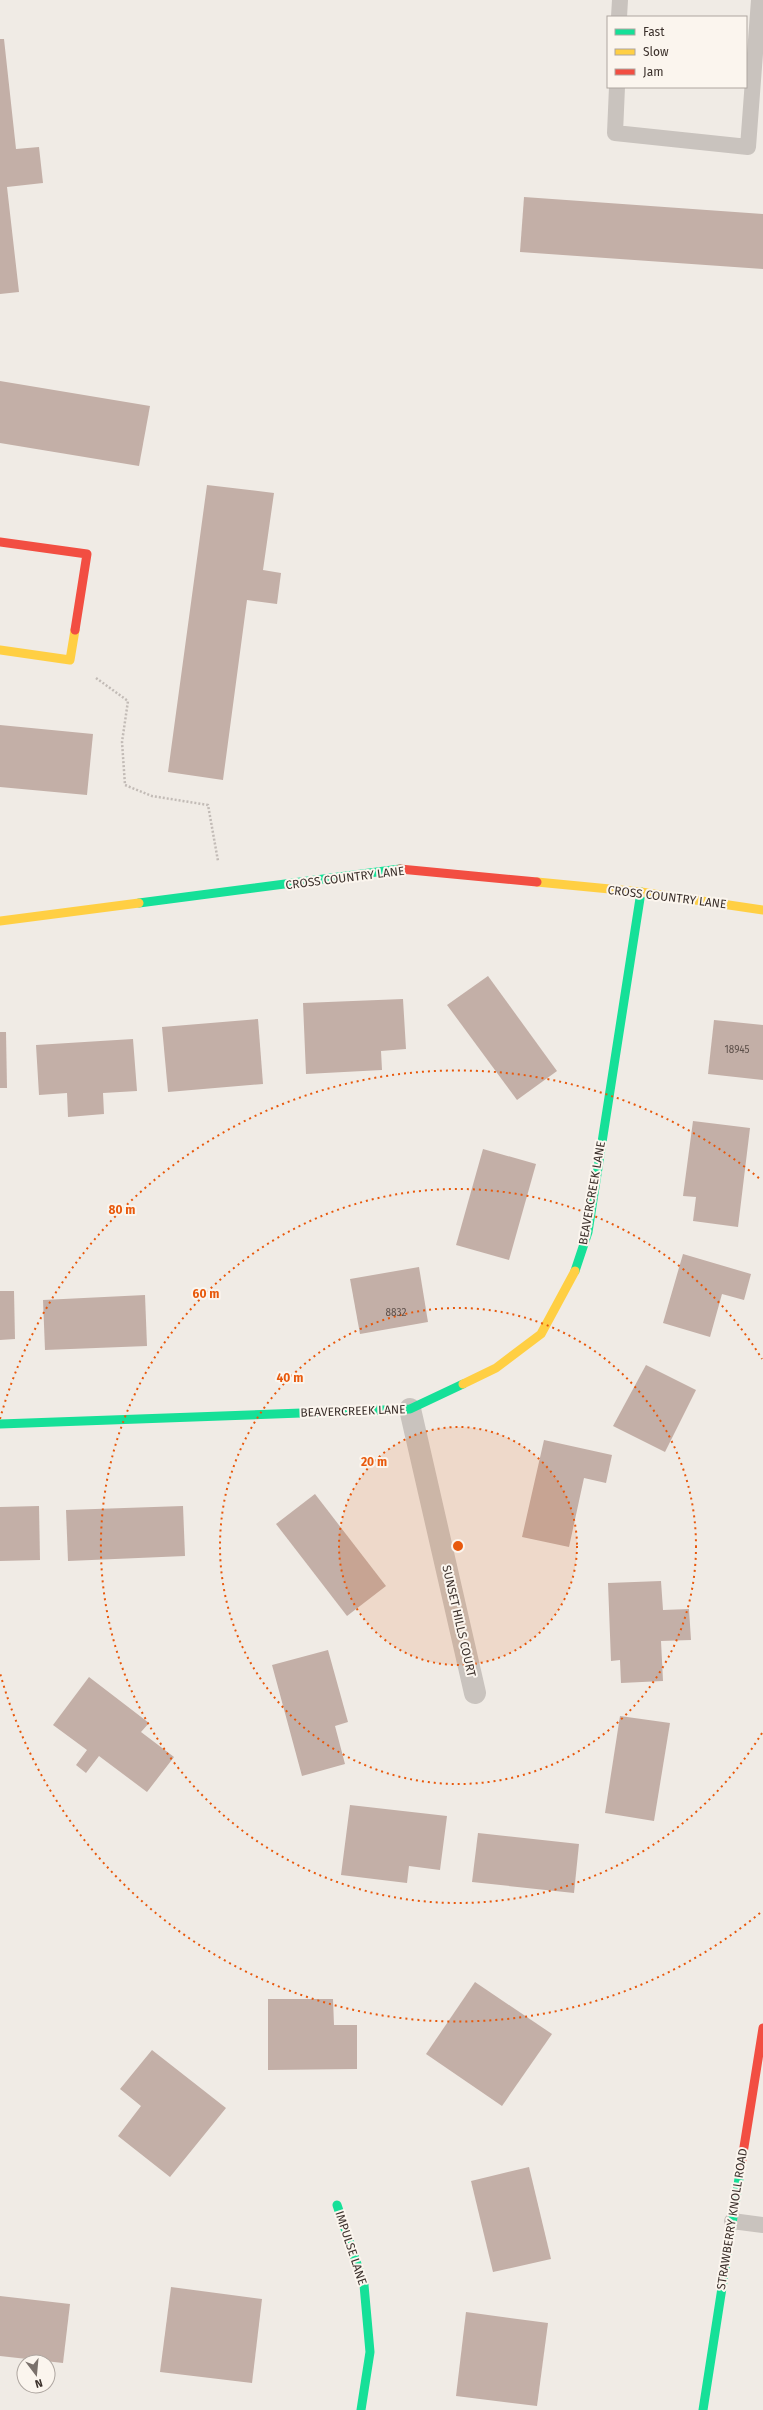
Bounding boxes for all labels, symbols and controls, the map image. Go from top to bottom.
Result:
legend [607,16,747,88]
text: Fast [643,25,665,39]
text: Slow [643,45,669,59]
text: Jam [643,65,663,79]
street label: CROSS COUNTRY LANE [285,864,405,892]
street label: CROSS COUNTRY LANE [607,883,727,911]
house number: 18945 [724,1044,750,1056]
street label: BEAVERCREEK LANE [576,1140,608,1246]
text: 80 m [109,1203,135,1217]
text: 60 m [193,1287,219,1301]
house number: 8832 [386,1307,406,1319]
text: 40 m [277,1371,303,1385]
street label: BEAVERCREEK LANE [300,1402,406,1420]
text: 20 m [361,1455,387,1469]
centre of rings [451,1539,465,1553]
street label: SUNSET HILLS COURT [439,1564,479,1679]
street label: STRAWBERRY KNOLL ROAD [714,2147,750,2291]
street label: IMPULSE LANE [332,2209,370,2287]
north arrow [16,2354,56,2394]
text: N [33,2376,44,2390]

